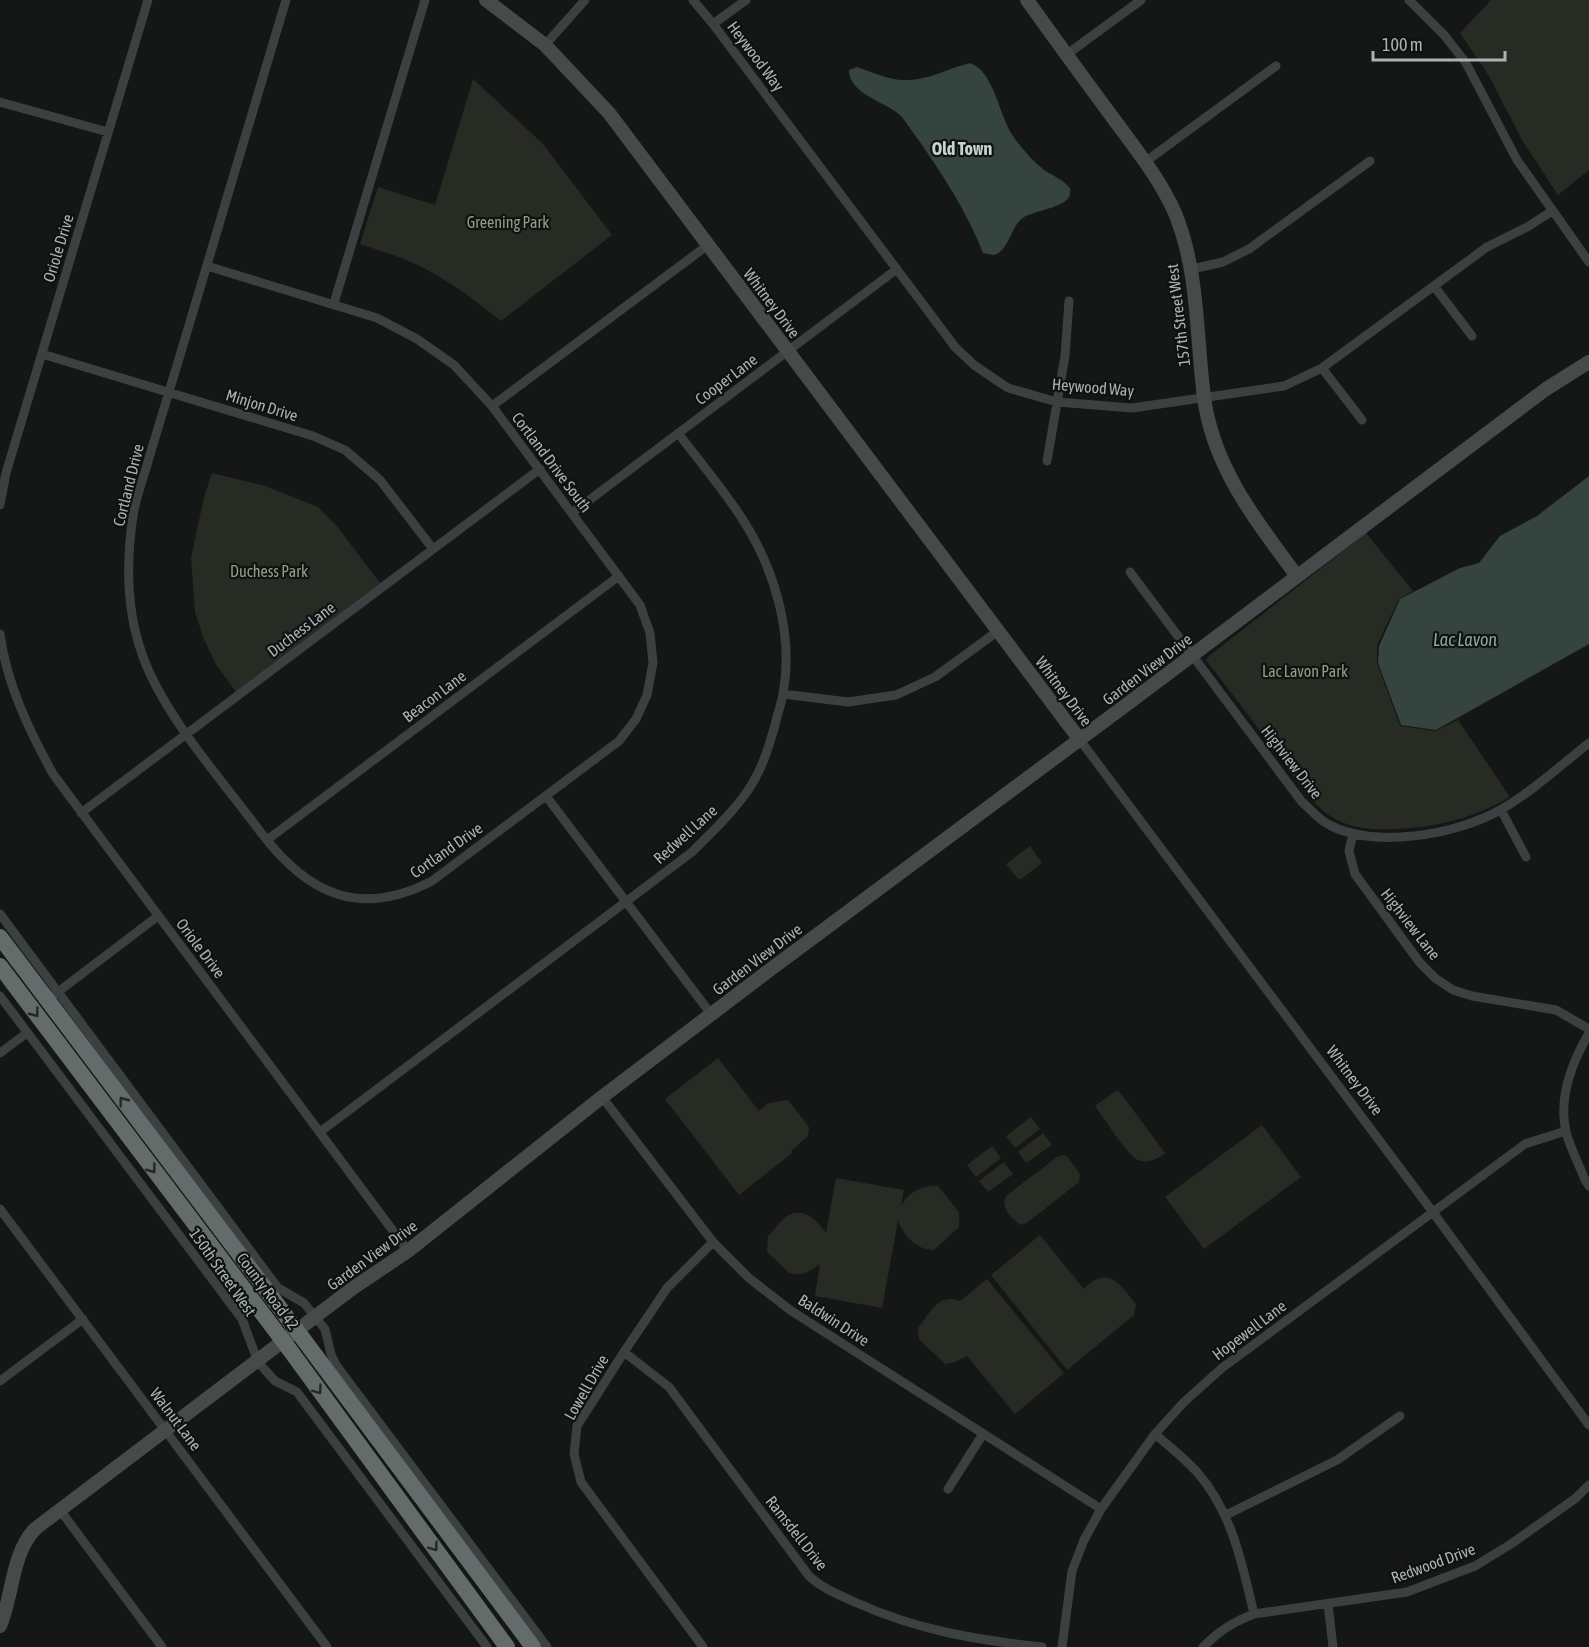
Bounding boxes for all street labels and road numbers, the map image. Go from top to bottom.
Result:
street label: Heywood Way [723,18,788,95]
street label: Oriole Drive [39,212,77,284]
street label: 157th Street West [1163,262,1193,367]
street label: Whitney Drive [739,265,804,342]
street label: Cooper Lane [692,350,761,409]
street label: Heywood Way [1051,374,1135,401]
street label: Minjon Drive [224,386,300,425]
street label: Cortland Drive South [508,408,596,516]
street label: Cortland Drive [109,442,147,528]
street label: Duchess Lane [264,598,338,660]
street label: Garden View Drive [1099,630,1195,708]
street label: Whitney Drive [1031,653,1096,730]
street label: Beacon Lane [399,666,469,726]
street label: Highview Drive [1257,722,1326,803]
street label: Redwell Lane [650,801,720,867]
street label: Cortland Drive [406,818,486,882]
street label: Highview Lane [1377,885,1444,964]
street label: Oriole Drive [173,915,229,981]
street label: Garden View Drive [709,920,805,998]
street label: Whitney Drive [1322,1042,1387,1119]
street label: Garden View Drive [323,1216,421,1294]
street label: 150th Street West [186,1225,260,1320]
street label: County Road 42 [233,1249,303,1334]
street label: Baldwin Drive [795,1290,873,1350]
street label: Hopewell Lane [1209,1296,1290,1364]
street label: Lowell Drive [560,1351,612,1423]
street label: Walnut Lane [147,1384,205,1454]
street label: Ramsdell Drive [762,1492,832,1574]
street label: Redwood Drive [1389,1539,1477,1587]

